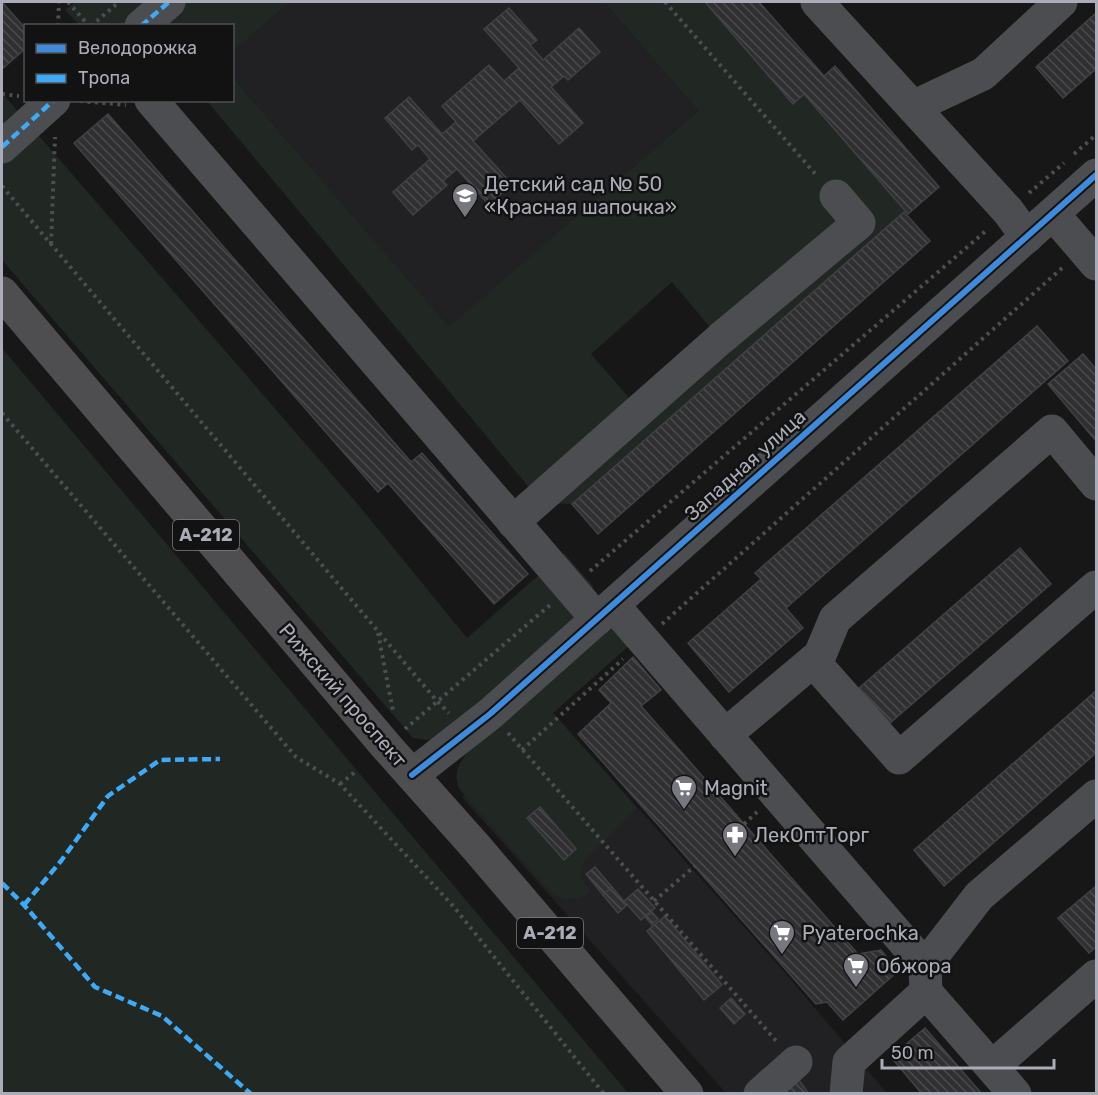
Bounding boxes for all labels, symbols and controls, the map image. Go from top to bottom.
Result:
legend [24,24,234,102]
text: Велодорожка [78,37,197,59]
text: Тропа [78,67,130,89]
place label: Детский сад № 50 «Красная шапочка» [484,172,677,219]
school or university icon: Детский сад № 50 «Красная шапочка» [450,181,480,219]
street label: Западная улица [679,404,811,526]
road number: А-212 [173,520,239,550]
street label: Рижский проспект [274,618,412,772]
supermarket icon: Magnit [669,773,699,811]
place label: Magnit [704,776,768,800]
pharmacy icon: ЛекОптТорг [720,820,750,858]
place label: ЛекОптТорг [754,823,870,847]
road number: А-212 [517,918,583,948]
supermarket icon: Pyaterochka [767,918,797,956]
place label: Pyaterochka [802,921,919,945]
supermarket icon: Обжора [841,951,871,989]
place label: Обжора [876,954,952,978]
scale bar [882,1032,1054,1070]
text: 50 m [891,1042,934,1064]

